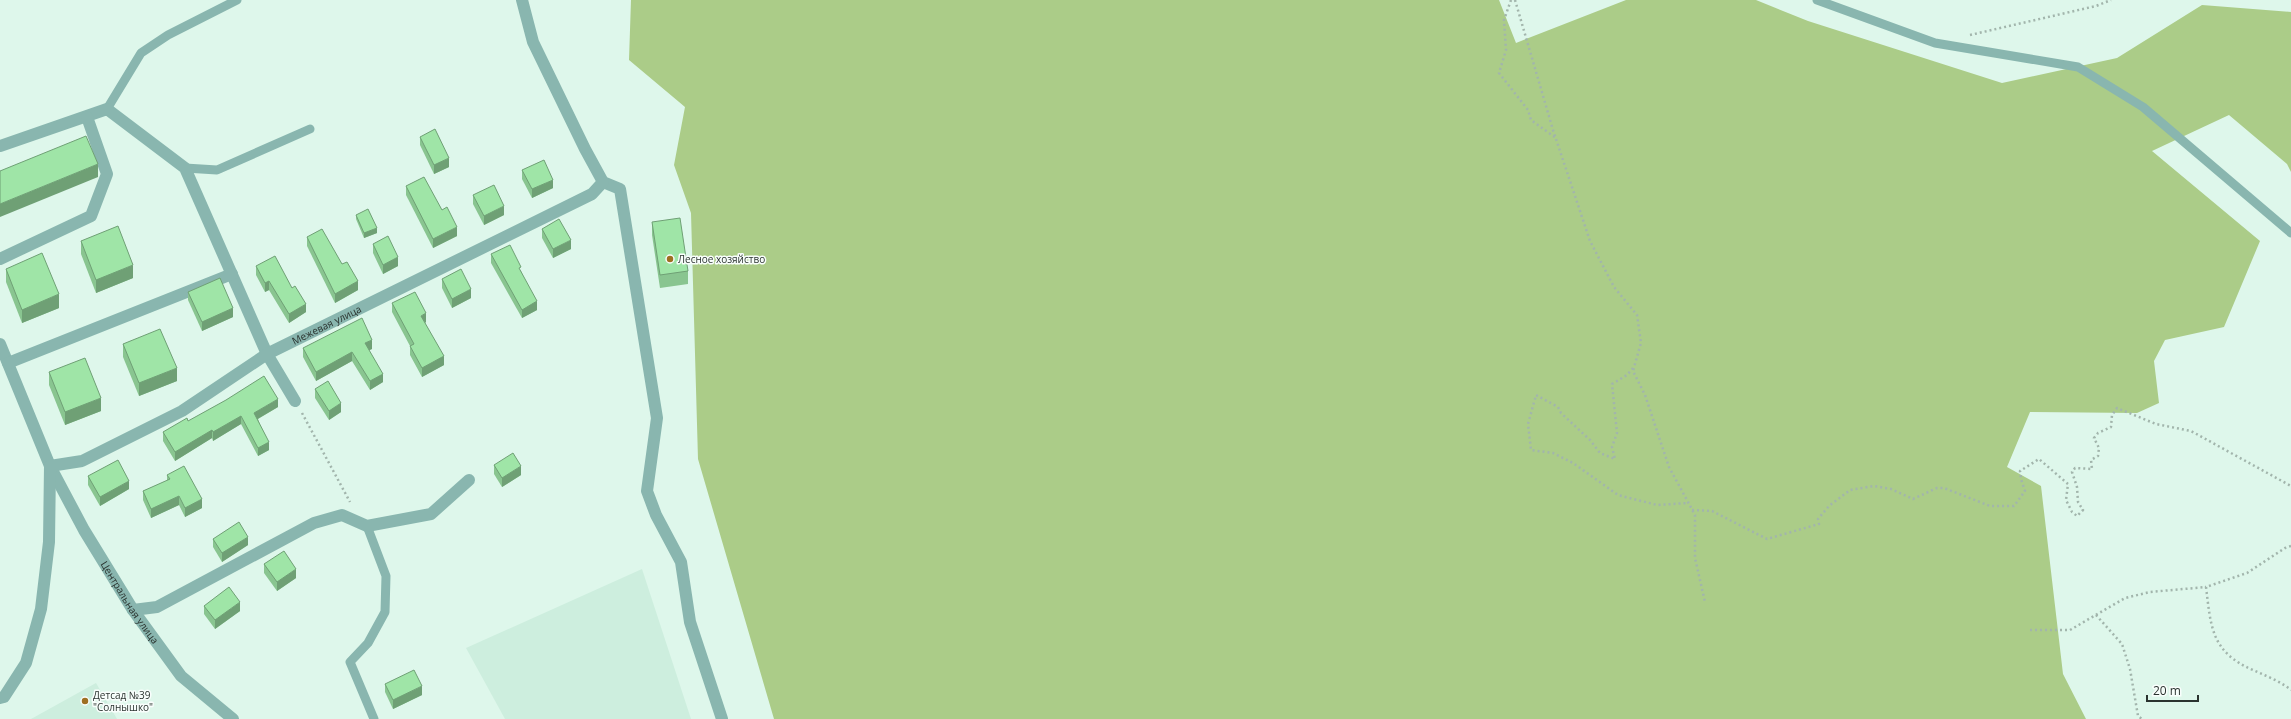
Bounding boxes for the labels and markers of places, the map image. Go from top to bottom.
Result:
place label: Лесное хозяйство [678,252,765,266]
marker: Лесное хозяйство [665,254,675,264]
place label: Детсад №39 "Солнышко" [93,688,153,714]
marker: Детсад №39 "Солнышко" [80,696,90,706]

